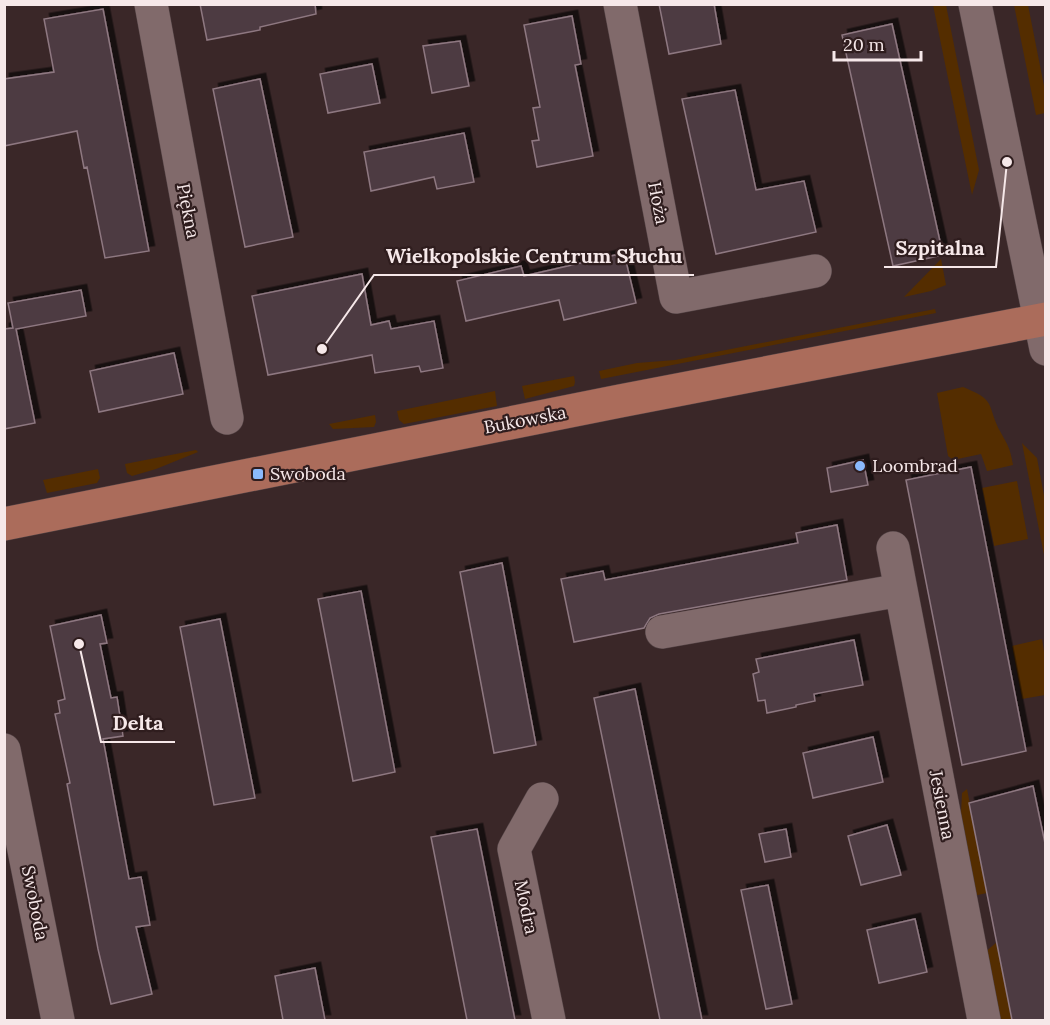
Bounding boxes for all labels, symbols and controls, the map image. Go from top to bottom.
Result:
scale bar [834,24,921,62]
text: 20 m [843,33,885,56]
street label: Hoża [643,180,674,226]
street label: Piękna [172,181,205,240]
callout: Szpitalna [884,229,996,267]
text: Szpitalna [896,235,985,260]
callout: Wielkopolskie Centrum Słuchu [374,237,694,275]
text: Wielkopolskie Centrum Słuchu [386,243,682,268]
street label: Bukowska [482,400,568,439]
place label: Loombrad [872,454,958,477]
marker: Loombrad [853,459,867,473]
place label: Swoboda [270,462,346,485]
marker: Swoboda [251,467,265,481]
callout: Delta [101,704,175,742]
text: Delta [113,710,164,735]
street label: Jesienna [924,767,961,842]
street label: Swoboda [17,863,54,942]
street label: Modra [510,878,543,936]

